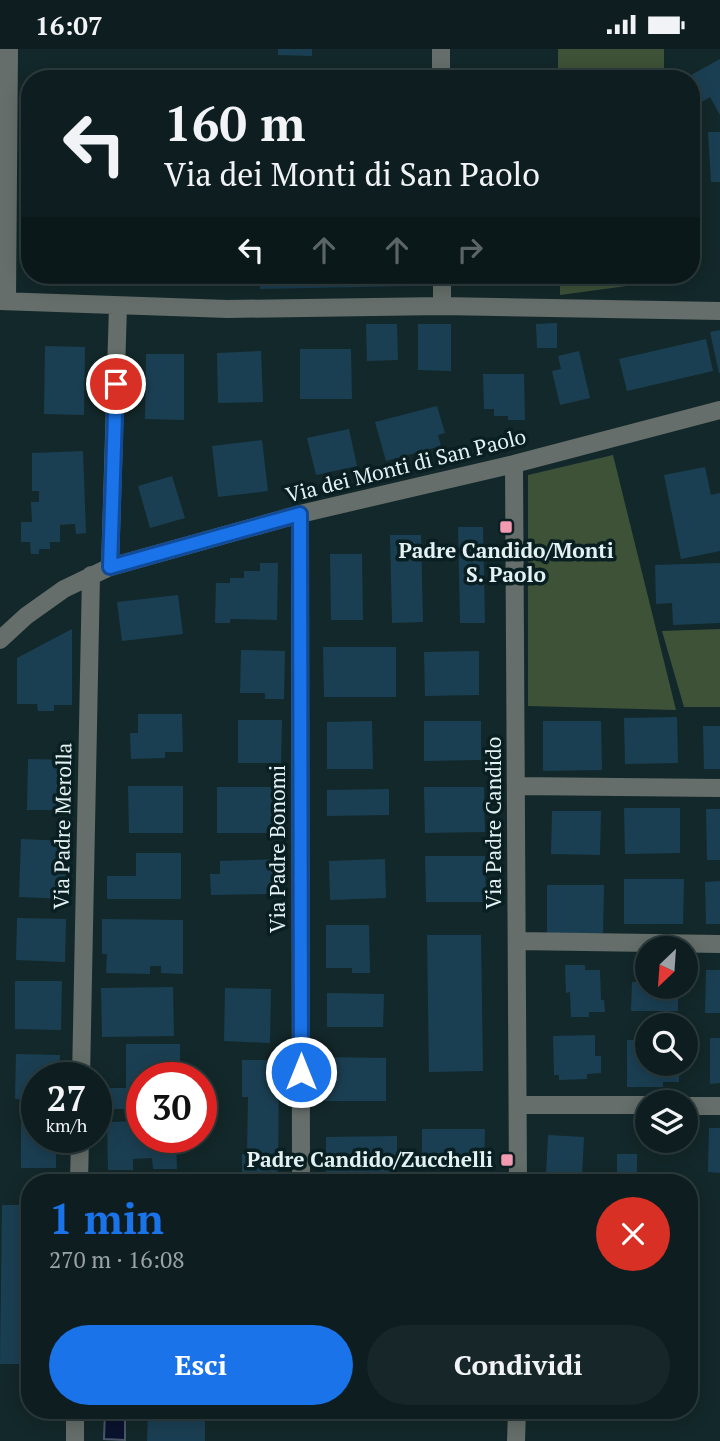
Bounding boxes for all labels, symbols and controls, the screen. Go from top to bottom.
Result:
text: 16:07 [35,8,103,42]
text: 160 m [164,90,306,155]
icon: left [49,98,140,189]
text: Via dei Monti di San Paolo [164,153,540,195]
icon: left [232,231,270,269]
icon: ahead [305,231,343,269]
icon: ahead [378,231,416,269]
icon: right [451,231,489,269]
pin [86,354,146,414]
icon: arrive [97,365,135,403]
street label: Via dei Monti di San Paolo [283,422,529,508]
marker: Padre Candido/Monti S. Paolo [498,519,514,535]
place label: Padre Candido/Monti S. Paolo [398,536,614,588]
street label: Via Padre Candido [479,737,507,909]
street label: Via Padre Merolla [47,742,77,910]
street label: Via Padre Bonomi [263,765,291,933]
north arrow [635,936,698,999]
map controls [635,936,698,1153]
button: search [635,1013,698,1076]
position arrow [264,1035,338,1109]
speed limit sign: 30 [126,1062,217,1153]
text: 27 [47,1075,86,1121]
button: layers [635,1090,698,1153]
text: km/h [46,1113,87,1137]
place label: Padre Candido/Zucchelli [247,1145,493,1173]
marker: Padre Candido/Zucchelli [499,1152,515,1168]
text: 1 min [49,1190,164,1246]
button: close [596,1197,670,1271]
text: 270 m · 16:08 [49,1244,184,1275]
button: Esci [49,1325,353,1405]
button: Condividi [367,1325,670,1405]

